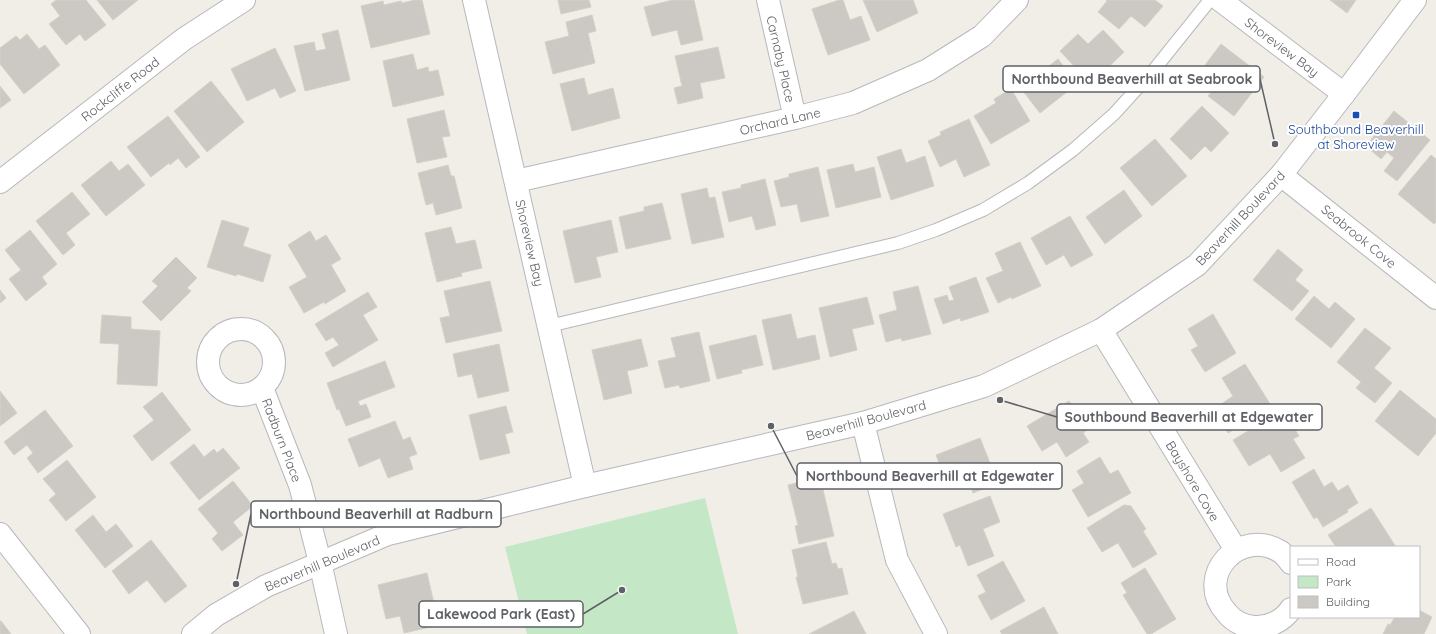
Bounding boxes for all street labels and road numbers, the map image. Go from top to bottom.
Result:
street label: Carnaby Place [763,14,799,104]
street label: Shoreview Bay [1242,14,1322,80]
street label: Rockcliffe Road [78,53,162,125]
street label: Orchard Lane [738,104,822,138]
street label: Beaverhill Boulevard [1192,167,1288,269]
street label: Shoreview Bay [512,198,548,288]
street label: Seabrook Cove [1318,201,1400,271]
street label: Radburn Place [259,396,305,484]
street label: Beaverhill Boulevard [804,396,928,444]
street label: Bayshore Cove [1163,438,1223,524]
street label: Beaverhill Boulevard [262,531,382,595]

